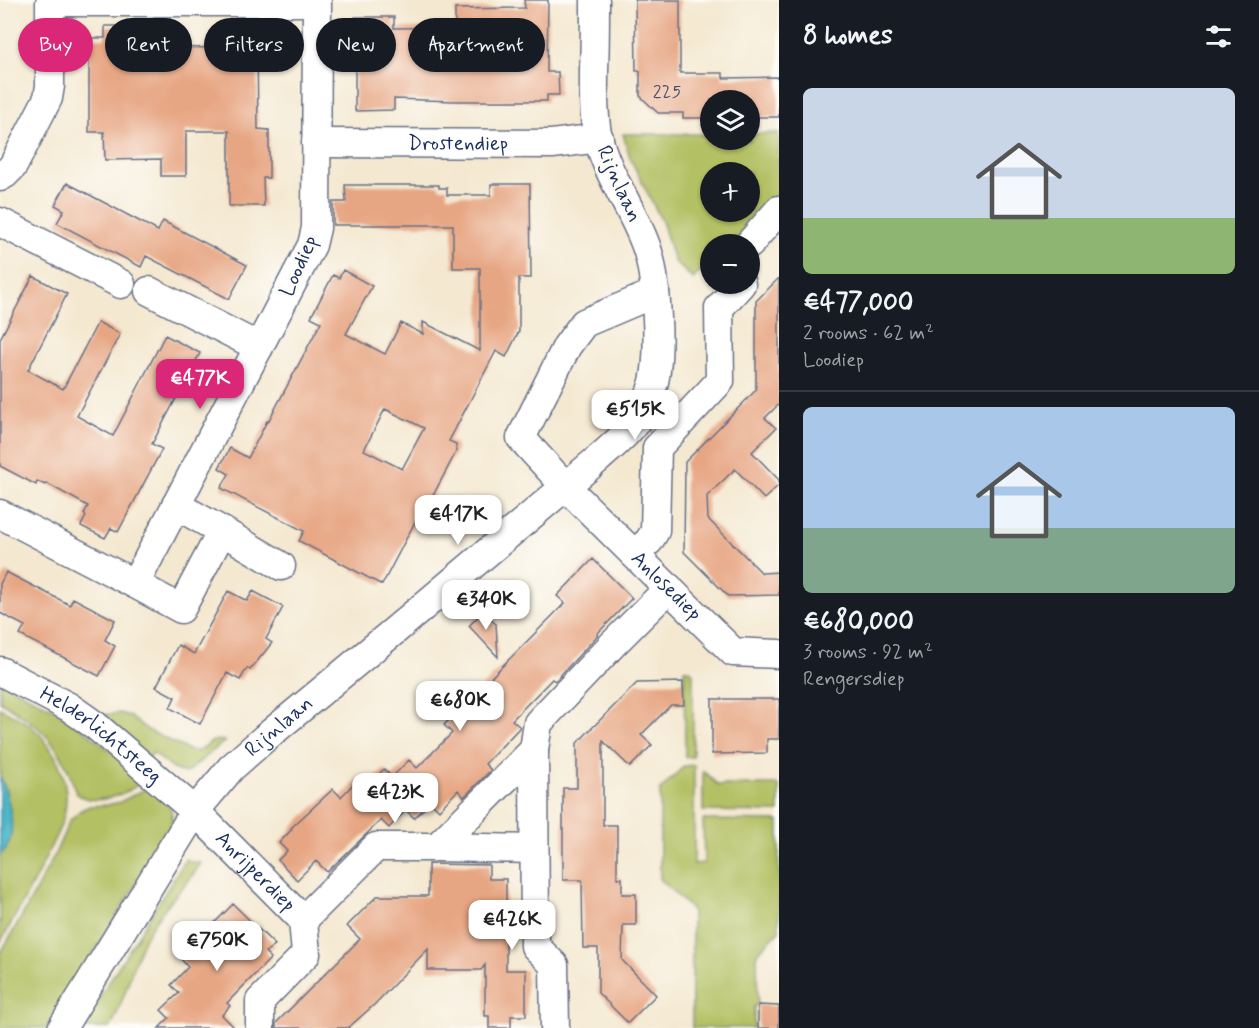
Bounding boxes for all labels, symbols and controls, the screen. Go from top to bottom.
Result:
chip: Buy [18,18,93,72]
chip: Rent [105,18,192,72]
chip: Filters [204,18,304,72]
chip: New [316,18,396,72]
chip: Apartment [408,18,545,72]
text: 8 homes [803,19,893,53]
icon: filters [1202,20,1235,53]
house number: 225 [653,80,681,104]
map controls [700,90,760,294]
button: layers [700,90,760,150]
icon: home [965,127,1073,235]
street label: Drostendiep [408,129,508,158]
street label: Rijnlaan [590,141,648,227]
button: + [700,162,760,222]
street label: Loodiep [273,231,325,301]
button: − [700,234,760,294]
text: €477,000 [803,286,913,320]
text: 2 rooms · 62 m² [803,320,934,347]
text: Loodiep [803,347,864,374]
pin: €477K [158,359,242,410]
text: €477K [170,365,230,392]
pin: €515K [593,390,677,441]
text: €515K [606,396,664,423]
icon: home [965,446,1073,554]
pin: €417K [416,495,500,546]
text: €417K [429,501,487,528]
street label: Anlosediep [625,545,708,627]
pin: €340K [444,580,528,631]
text: €340K [456,586,516,613]
text: €680,000 [803,605,914,639]
text: 3 rooms · 92 m² [803,639,933,666]
text: Rengersdiep [803,666,905,693]
street label: Helderlichtsteeg [35,680,168,790]
pin: €680K [418,681,502,732]
text: €680K [430,687,490,714]
street label: Rijnlaan [239,690,319,764]
pin: €423K [353,773,437,824]
text: €423K [366,779,424,806]
street label: Anrijperdiep [209,825,302,919]
pin: €426K [470,900,554,951]
text: €426K [483,906,541,933]
pin: €750K [175,921,259,972]
text: €750K [186,927,248,954]

